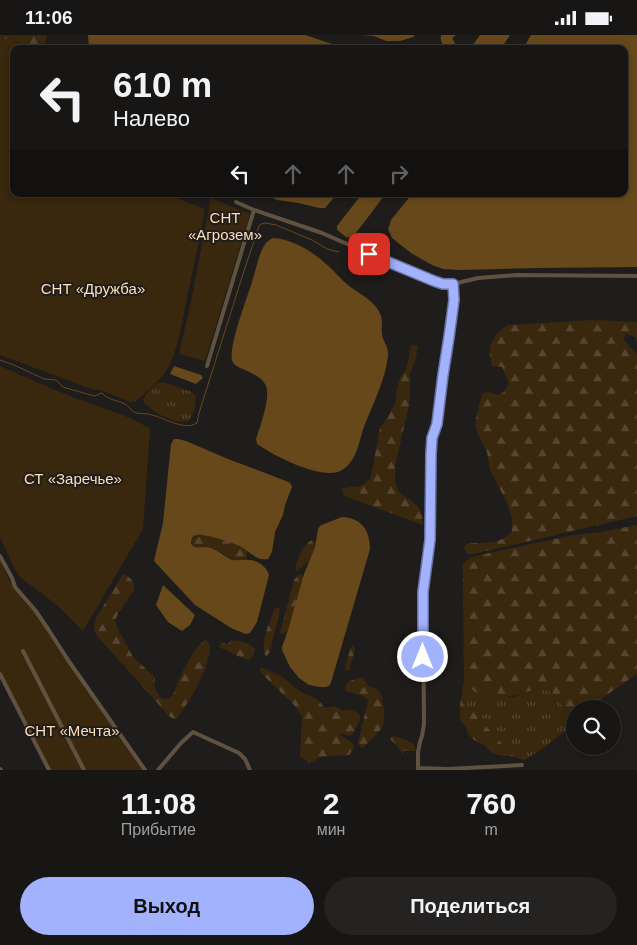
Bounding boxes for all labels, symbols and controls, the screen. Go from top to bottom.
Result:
text: 11:06 [25,7,73,28]
icon: left [30,65,95,130]
text: 610 m [113,65,212,104]
text: Налево [113,106,190,131]
icon: left [226,160,254,188]
icon: ahead [279,160,307,188]
icon: ahead [332,160,360,188]
icon: right [385,160,413,188]
park label: СНТ «Агрозем» [188,209,262,243]
pin [348,233,390,275]
icon: arrive [355,240,383,268]
park label: СНТ «Дружба» [41,280,145,297]
park label: СТ «Заречье» [24,470,122,487]
position arrow [396,630,448,682]
map controls [566,700,621,755]
button: search [566,700,621,755]
park label: СНТ «Мечта» [24,722,120,739]
text: 11:08 [121,787,196,820]
text: 2 [323,787,339,820]
text: 760 [466,787,516,820]
text: Прибытие [121,821,196,838]
text: мин [317,821,345,838]
text: m [485,821,498,838]
button: Выход [20,877,314,935]
button: Поделиться [324,877,617,935]

